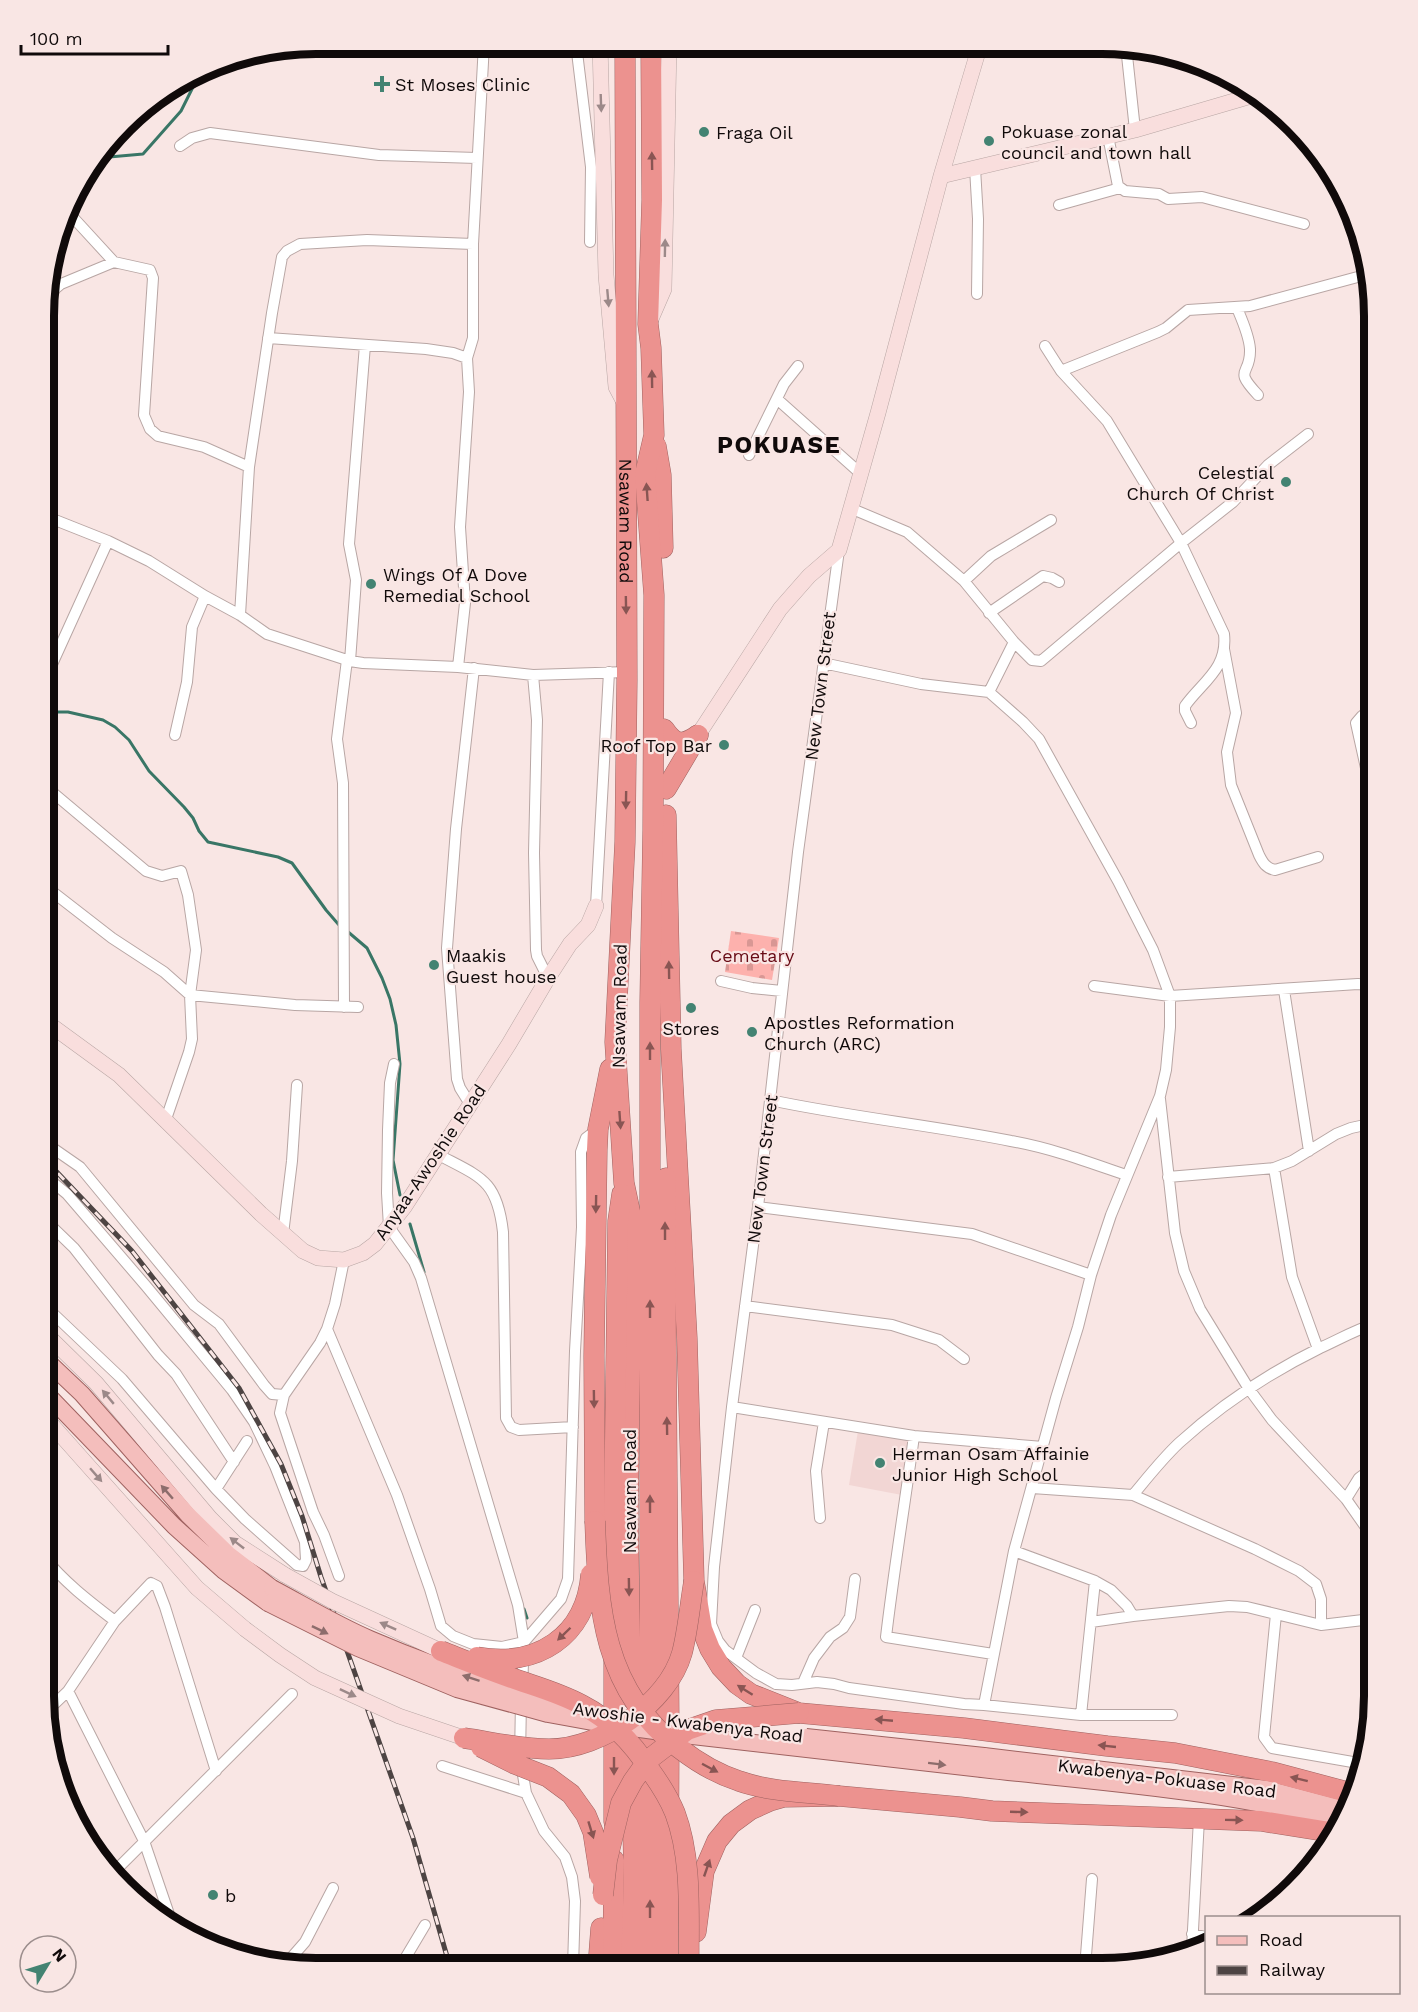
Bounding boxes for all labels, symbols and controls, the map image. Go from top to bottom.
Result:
scale bar [21,18,168,56]
text: 100 m [30,28,83,49]
place label: St Moses Clinic [395,74,530,95]
marker: St Moses Clinic [373,75,391,93]
one-way arrow [597,93,606,112]
place label: Pokuase zonal council and town hall [1001,121,1192,163]
place label: Fraga Oil [716,122,793,143]
marker: Fraga Oil [697,125,711,139]
marker: Pokuase zonal council and town hall [982,134,996,148]
one-way arrow [647,151,657,170]
one-way arrow [660,239,670,258]
one-way arrow [603,288,613,307]
one-way arrow [647,370,657,389]
district label: POKUASE [717,431,841,459]
street label: Nsawam Road [616,459,637,583]
place label: Celestial Church Of Christ [1126,462,1274,504]
marker: Celestial Church Of Christ [1279,475,1293,489]
one-way arrow [642,483,651,502]
place label: Wings Of A Dove Remedial School [383,564,530,606]
marker: Wings Of A Dove Remedial School [364,577,378,591]
one-way arrow [621,595,631,614]
street label: New Town Street [800,610,840,761]
place label: Roof Top Bar [600,735,712,756]
marker: Roof Top Bar [717,738,731,752]
one-way arrow [621,790,631,809]
street label: Nsawam Road [607,943,631,1069]
place label: Maakis Guest house [446,945,557,987]
park label: Cemetary [710,945,795,966]
marker: Maakis Guest house [427,958,441,972]
one-way arrow [665,960,674,979]
marker: Stores [684,1001,698,1015]
place label: Apostles Reformation Church (ARC) [764,1012,955,1054]
place label: Stores [663,1018,719,1039]
marker: Apostles Reformation Church (ARC) [745,1025,759,1039]
one-way arrow [645,1041,655,1060]
street label: Anyaa-Awoshie Road [370,1080,490,1244]
street label: New Town Street [742,1093,782,1244]
one-way arrow [616,1111,625,1130]
one-way arrow [591,1195,601,1214]
one-way arrow [660,1221,670,1240]
one-way arrow [645,1299,655,1318]
one-way arrow [101,1389,114,1405]
one-way arrow [590,1390,599,1409]
one-way arrow [662,1416,672,1435]
street label: Nsawam Road [619,1429,640,1553]
place label: Herman Osam Affainie Junior High School [892,1443,1090,1485]
marker: Herman Osam Affainie Junior High School [873,1456,887,1470]
one-way arrow [90,1467,103,1483]
one-way arrow [161,1485,174,1500]
one-way arrow [645,1494,655,1513]
one-way arrow [229,1536,245,1549]
one-way arrow [624,1578,634,1597]
one-way arrow [379,1622,396,1631]
one-way arrow [311,1625,328,1634]
one-way arrow [558,1627,572,1641]
one-way arrow [462,1673,480,1682]
one-way arrow [737,1684,754,1695]
one-way arrow [339,1689,356,1698]
street label: Awoshie - Kwabenya Road [572,1697,804,1747]
one-way arrow [875,1716,894,1725]
one-way arrow [1097,1741,1116,1751]
street label: Kwabenya-Pokuase Road [1057,1754,1277,1802]
one-way arrow [609,1756,619,1775]
one-way arrow [928,1759,947,1769]
one-way arrow [702,1763,719,1773]
one-way arrow [1289,1773,1308,1783]
one-way arrow [1009,1808,1028,1817]
one-way arrow [1225,1815,1244,1825]
one-way arrow [587,1821,596,1839]
one-way arrow [702,1859,712,1877]
place label: b [225,1885,236,1906]
marker: b [206,1888,220,1902]
one-way arrow [645,1899,655,1918]
legend [1205,1916,1400,1994]
text: Road [1259,1929,1303,1950]
north arrow [18,1934,78,1994]
text: N [48,1945,71,1966]
text: Railway [1259,1959,1326,1980]

